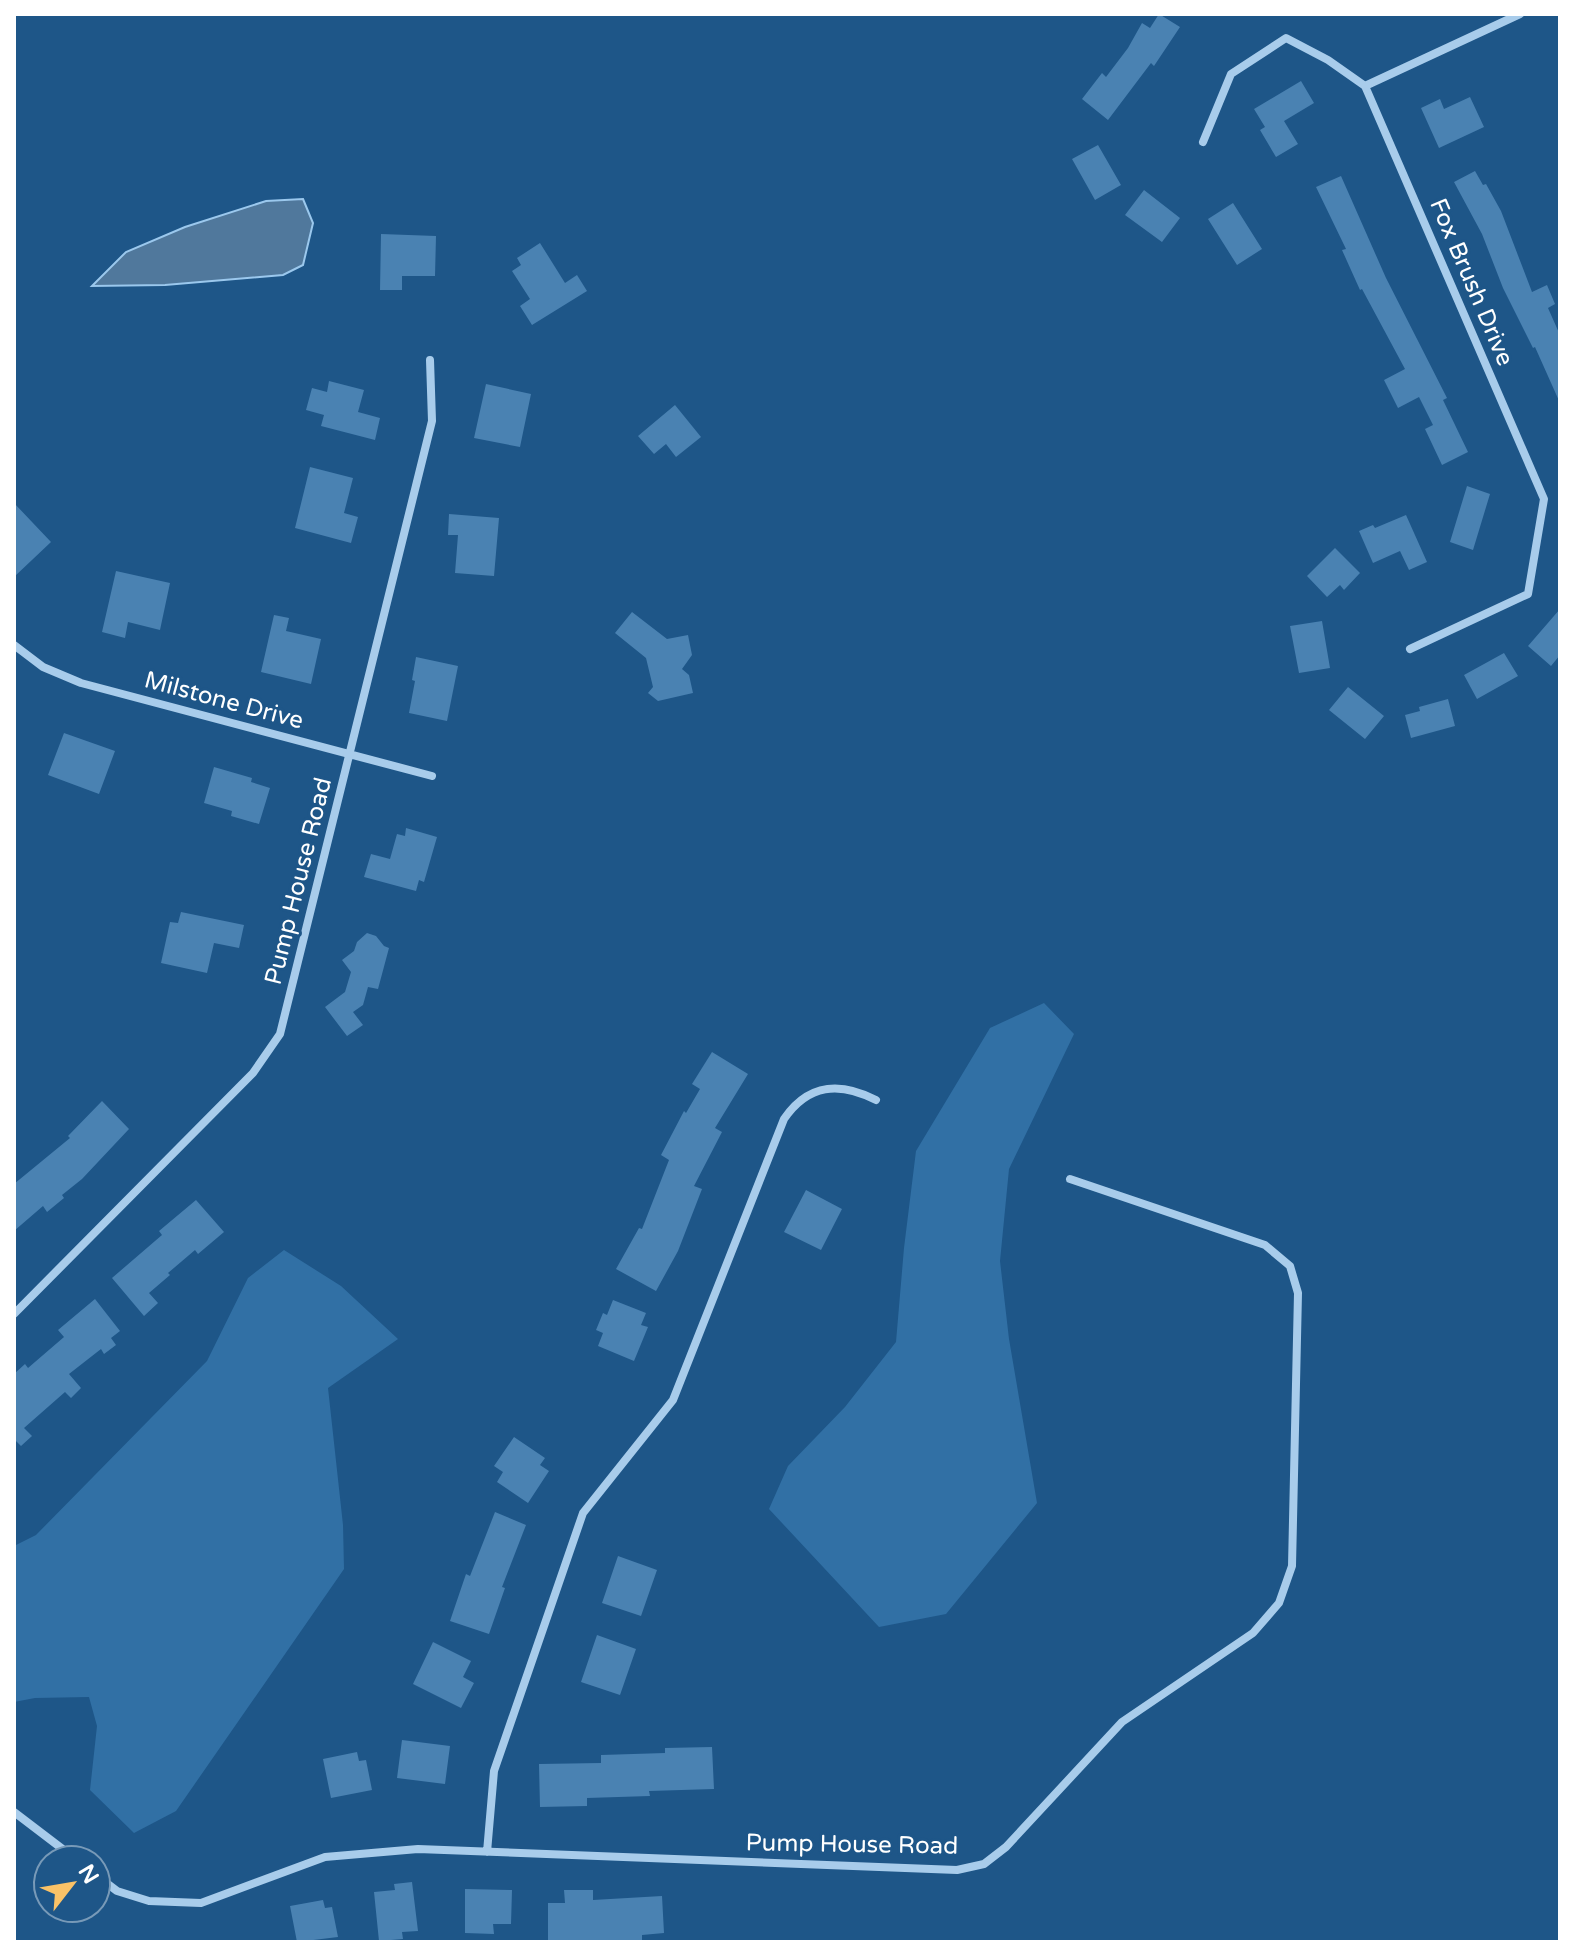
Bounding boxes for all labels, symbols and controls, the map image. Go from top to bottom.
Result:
street label: Fox Brush Drive [1423,194,1520,370]
street label: Milstone Drive [141,665,307,736]
street label: Pump House Road [259,774,338,988]
street label: Pump House Road [745,1828,959,1861]
north arrow [32,1844,112,1924]
text: N [73,1860,104,1888]

